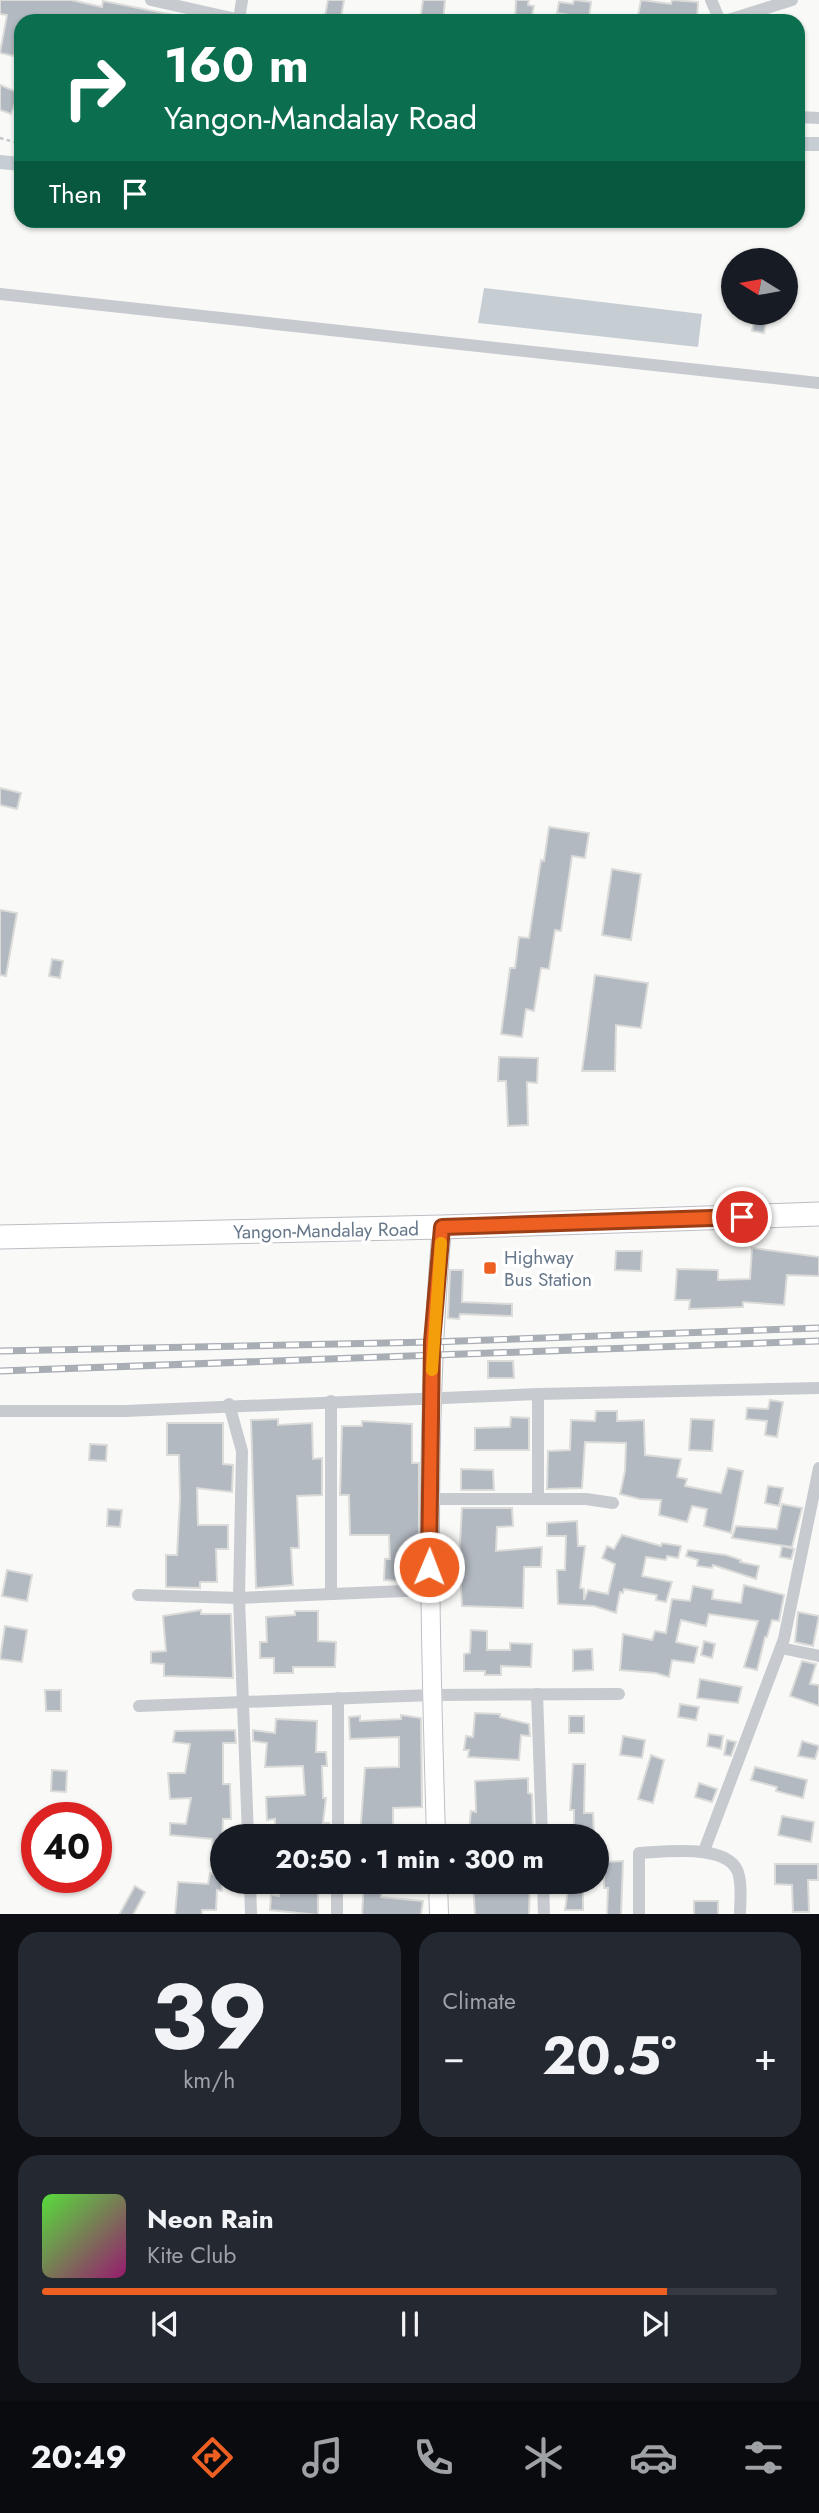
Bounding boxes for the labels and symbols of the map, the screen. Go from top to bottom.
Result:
north arrow [721,248,798,326]
pin [712,1187,772,1247]
street label: Yangon-Mandalay Road [233,1215,419,1246]
place label: Highway Bus Station [504,1244,592,1293]
marker: Highway Bus Station [482,1260,498,1276]
position arrow [392,1530,466,1604]
speed limit sign: 40 [21,1802,112,1893]

